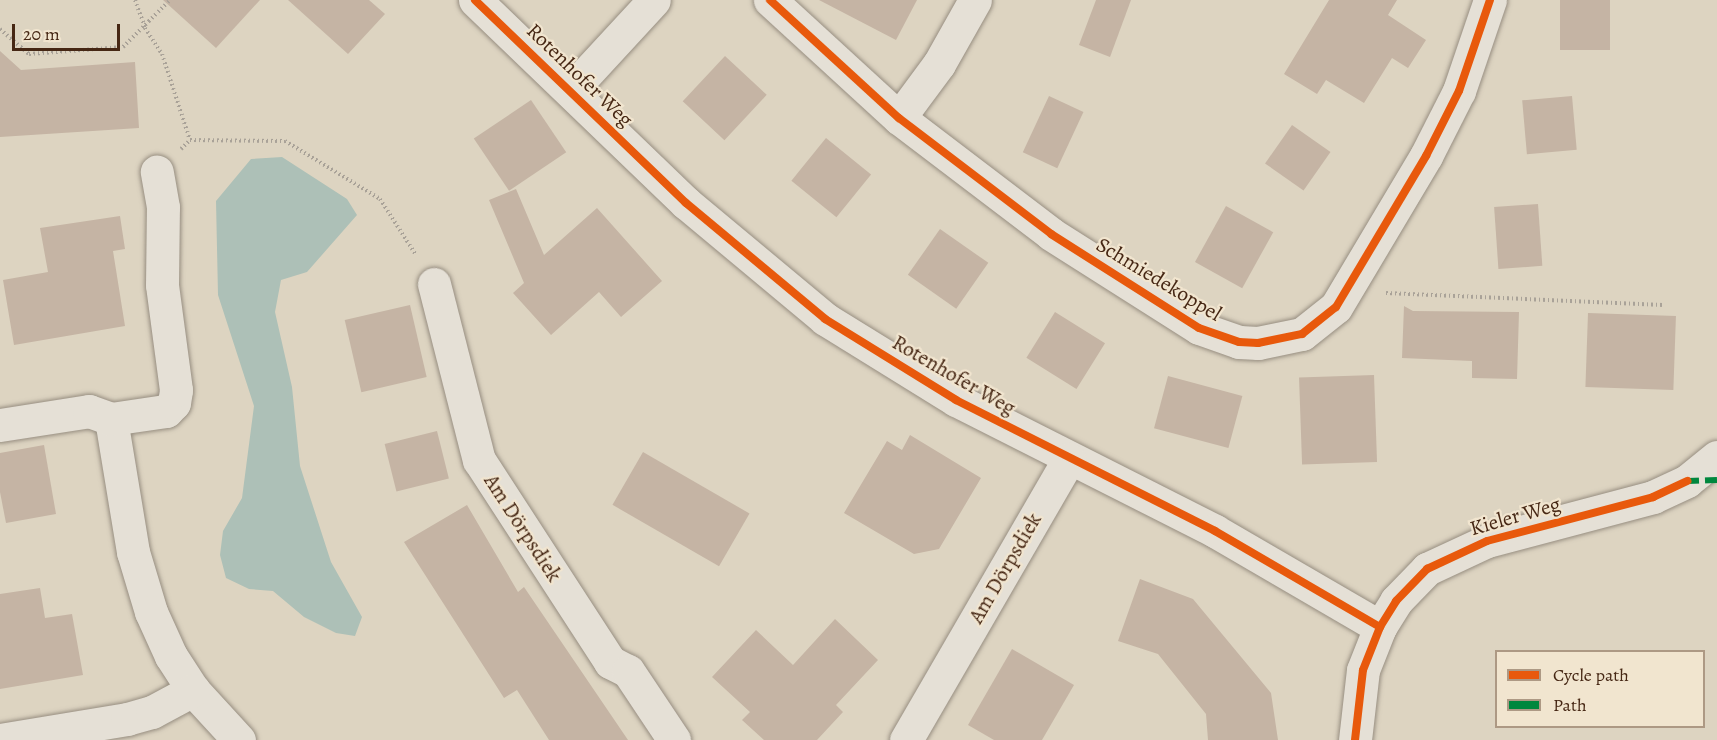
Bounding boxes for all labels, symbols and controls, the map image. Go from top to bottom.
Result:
scale bar [15,12,123,50]
street label: Rotenhofer Weg [522,18,638,132]
text: 20 m [23,22,60,46]
street label: Schmiedekoppel [1092,232,1226,326]
street label: Rotenhofer Weg [888,330,1020,420]
street label: Am Dörpsdiek [479,469,567,587]
street label: Kieler Weg [1467,491,1563,541]
street label: Am Dörpsdiek [963,508,1047,628]
legend [1495,650,1705,728]
text: Cycle path [1553,663,1629,687]
text: Path [1553,693,1587,717]

